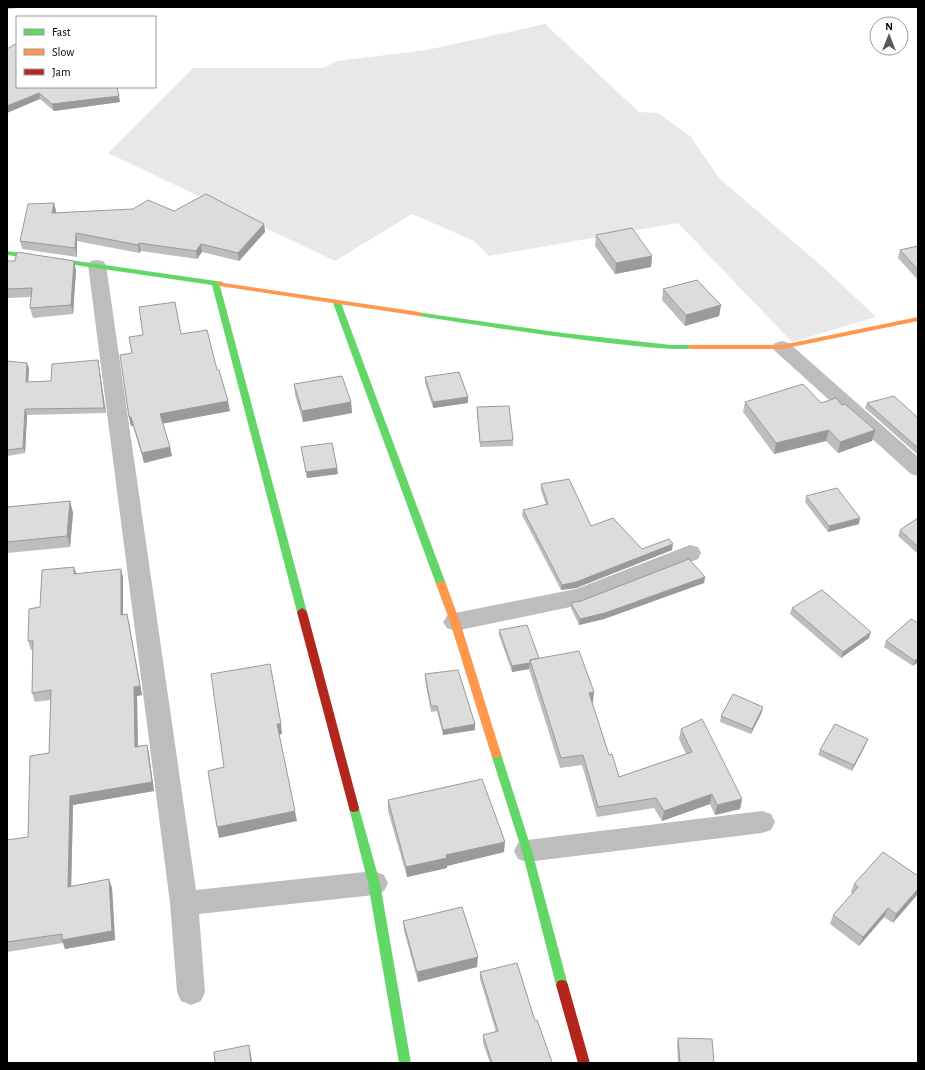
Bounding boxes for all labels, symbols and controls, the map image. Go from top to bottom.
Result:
legend [16,16,156,88]
north arrow [869,16,909,56]
text: N [885,21,893,32]
text: Fast [52,26,71,38]
text: Slow [52,46,74,58]
text: Jam [52,66,71,78]

